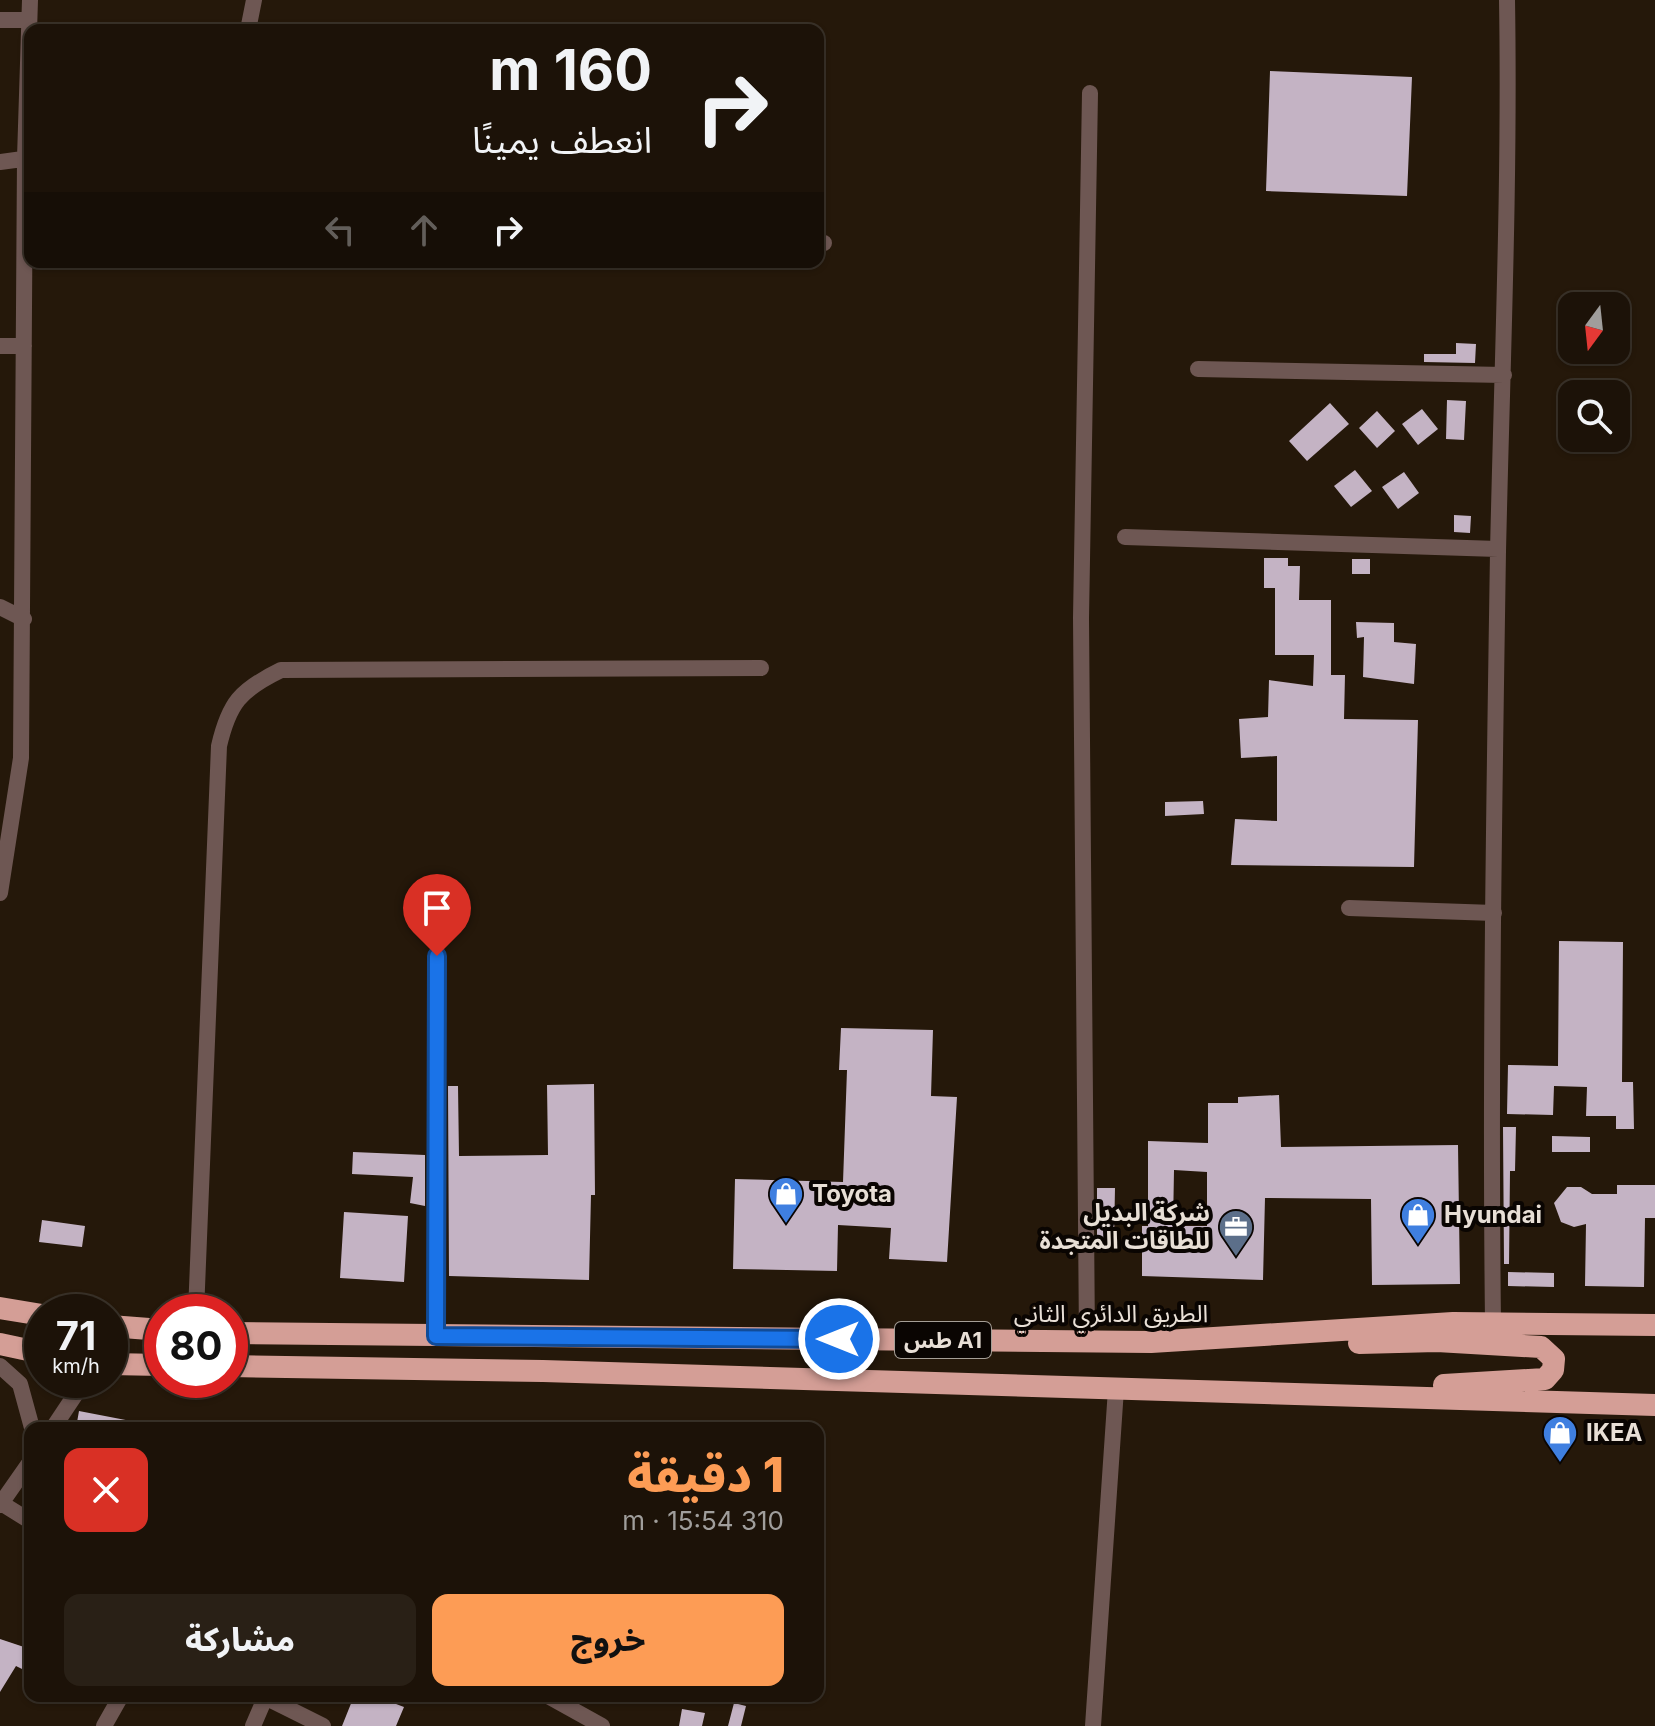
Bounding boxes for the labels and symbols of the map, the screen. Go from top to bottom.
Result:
north arrow [1558,292,1630,364]
pin [403,874,471,956]
shop icon: Toyota [767,1175,805,1225]
place label: Toyota [812,1179,892,1208]
shop icon: Hyundai [1399,1196,1437,1246]
place label: شركة البديل للطاقات المتجدة [1040,1198,1210,1255]
place label: Hyundai [1444,1200,1542,1229]
office icon: شركة البديل للطاقات المتجدة [1217,1208,1255,1258]
speed limit sign: 80 [144,1294,248,1398]
position arrow [797,1297,881,1381]
street label: الطريق الدائري الثاني [1014,1299,1208,1333]
road number: طس A1 [895,1322,991,1358]
shop icon: IKEA [1541,1414,1579,1464]
place label: IKEA [1586,1418,1643,1447]

